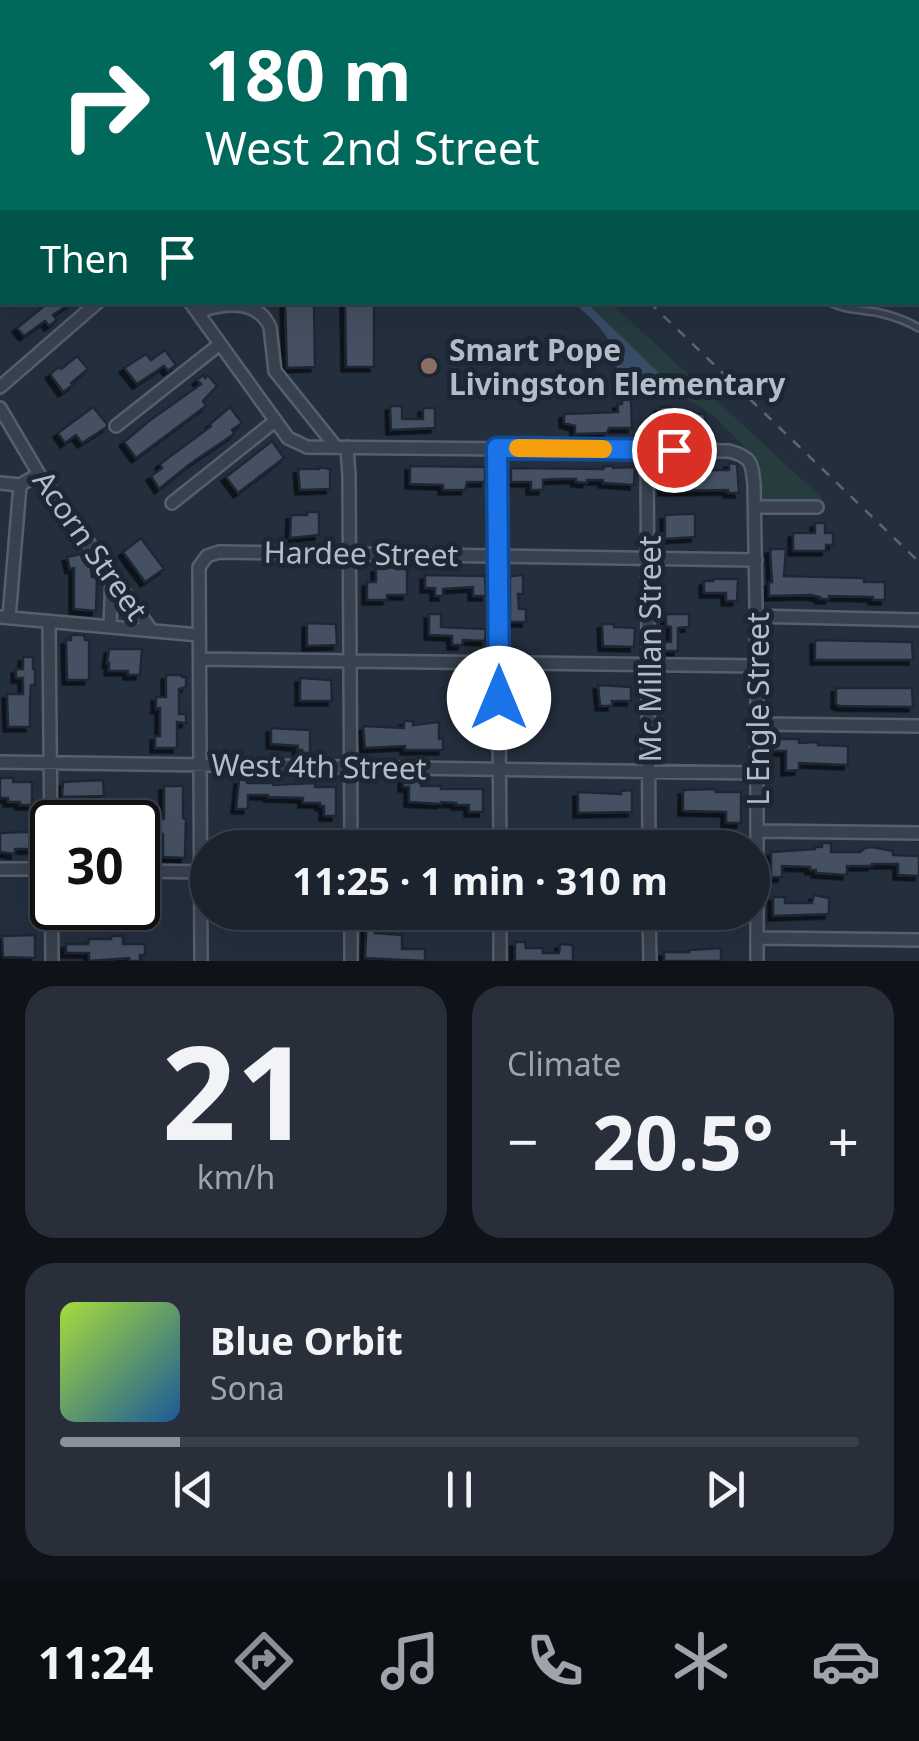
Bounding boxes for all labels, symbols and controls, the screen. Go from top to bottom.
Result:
text: 180 m [205,26,412,122]
icon: right [40,40,170,170]
text: West 2nd Street [205,117,539,178]
icon: arrive [150,230,205,285]
text: Then [40,232,130,284]
place label: Smart Pope Livingston Elementary [449,329,786,404]
marker: Smart Pope Livingston Elementary [418,355,440,377]
pin [632,408,717,493]
icon: arrive [647,423,702,478]
street label: Acorn Street [24,462,158,628]
street label: Hardee Street [263,531,459,575]
street label: Mc Millan Street [629,535,670,762]
street label: L Engle Street [737,612,778,806]
position arrow [447,646,551,750]
street label: West 4th Street [211,744,427,788]
speed limit sign: 30 [30,800,160,930]
text: 11:25 · 1 min · 310 m [292,854,668,906]
text: 21 [162,1001,310,1178]
text: Climate [507,1042,621,1085]
text: 20.5° [592,1090,774,1192]
text: − [507,1103,538,1178]
text: + [828,1103,859,1178]
text: km/h [197,1155,275,1198]
text: Blue Orbit [210,1314,403,1366]
text: Sona [210,1366,285,1409]
icon: previous [166,1462,221,1517]
icon: pause [432,1462,487,1517]
icon: next [698,1462,753,1517]
icon: directions [229,1626,299,1696]
icon: music [375,1626,445,1696]
icon: phone [520,1626,590,1696]
icon: climate [666,1626,736,1696]
icon: car [811,1626,881,1696]
text: 11:24 [38,1631,153,1692]

